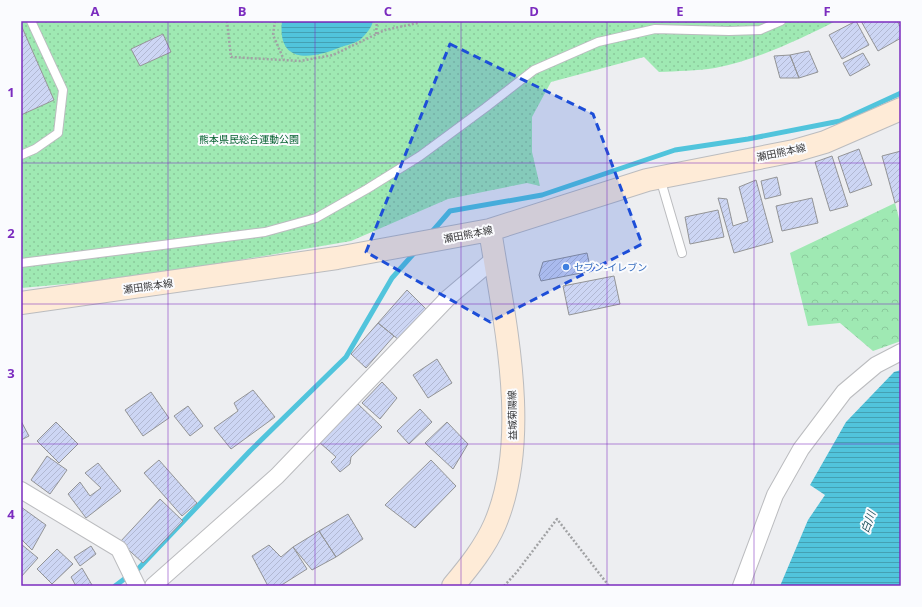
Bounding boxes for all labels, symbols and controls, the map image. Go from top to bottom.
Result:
text: A [91,2,100,20]
text: B [238,2,247,20]
text: C [384,2,392,20]
text: D [529,2,539,20]
text: E [676,2,684,20]
text: F [823,2,831,20]
text: 1 [7,83,15,101]
park label: 熊本県民総合運動公園 [199,132,299,146]
street label: 瀬田熊本線 [755,140,807,164]
street label: 瀬田熊本線 [442,222,494,246]
text: 2 [7,224,15,242]
place label: セブン-イレブン [574,260,647,274]
marker: セブン-イレブン [561,262,571,272]
street label: 瀬田熊本線 [122,276,174,296]
text: 3 [7,364,15,382]
street label: 益城菊陽線 [505,390,519,440]
text: 4 [7,505,15,523]
water label: 白川 [857,508,879,535]

